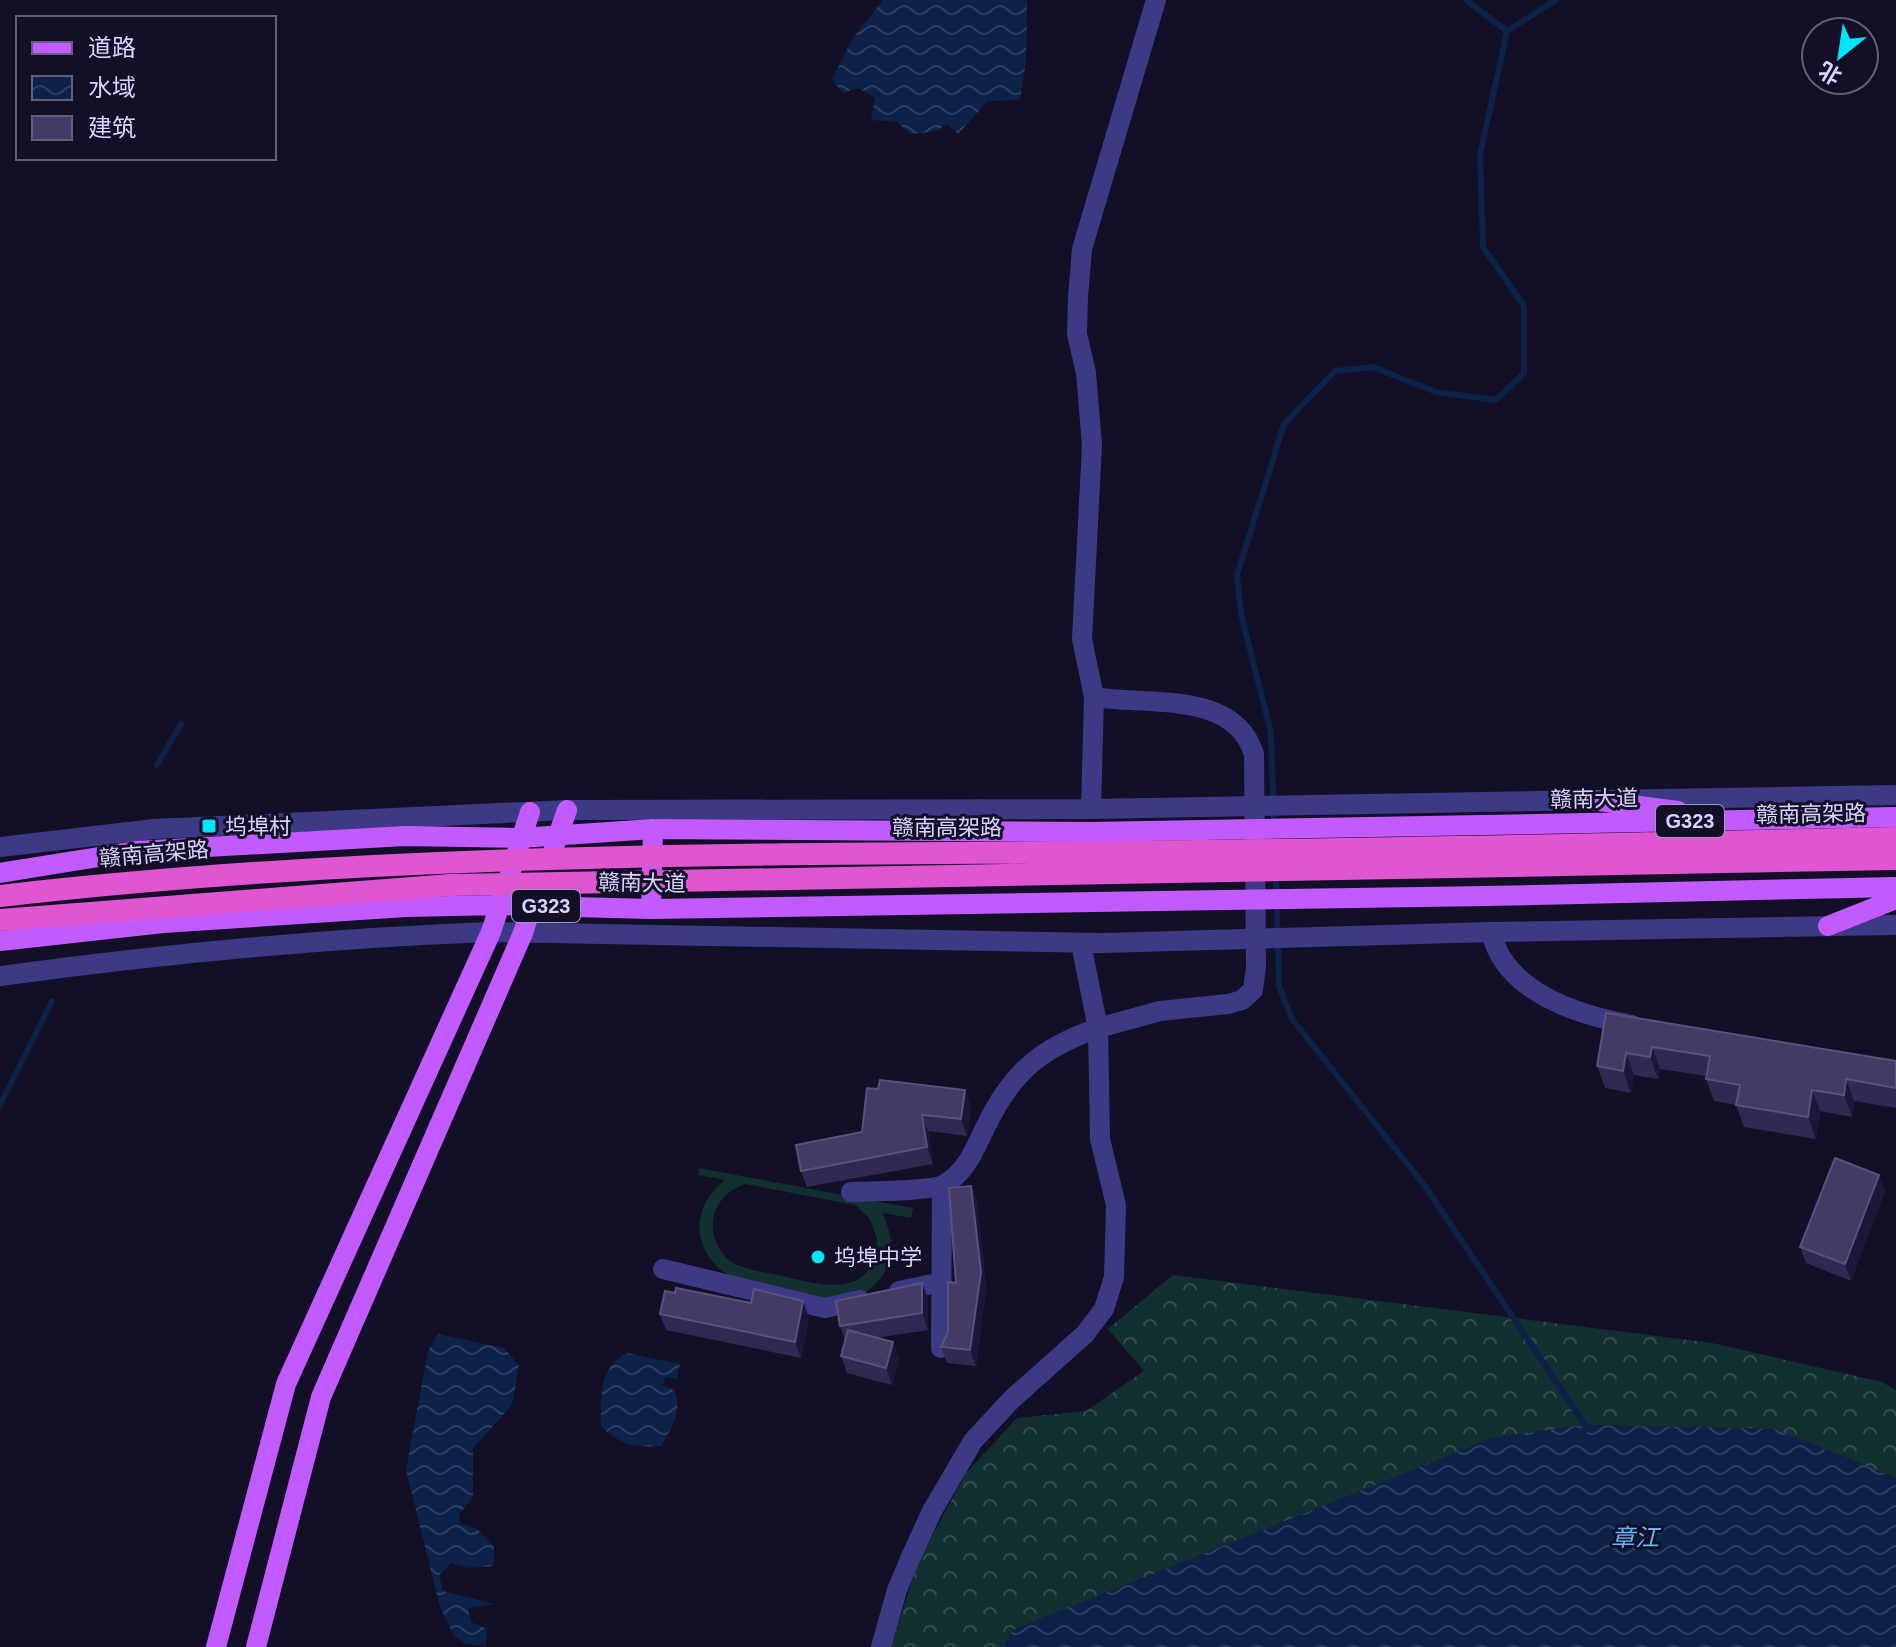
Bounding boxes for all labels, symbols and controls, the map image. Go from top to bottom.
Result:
legend [16,16,276,160]
north arrow [1800,16,1880,96]
text: 道路 [88,34,136,61]
text: 北 [1814,57,1846,89]
text: 水域 [88,74,136,101]
text: 建筑 [88,114,136,141]
street label: 赣南大道 [1550,786,1638,812]
street label: 赣南高架路 [1756,801,1866,827]
road number: G323 [1656,805,1724,837]
place label: 坞埠村 [225,814,291,839]
street label: 赣南高架路 [892,815,1002,840]
marker: 坞埠村 [200,817,218,835]
street label: 赣南高架路 [98,837,210,871]
street label: 赣南大道 [598,870,686,896]
road number: G323 [512,890,580,922]
place label: 坞埠中学 [834,1245,922,1270]
marker: 坞埠中学 [809,1248,827,1266]
water label: 章江 [1611,1524,1662,1551]

